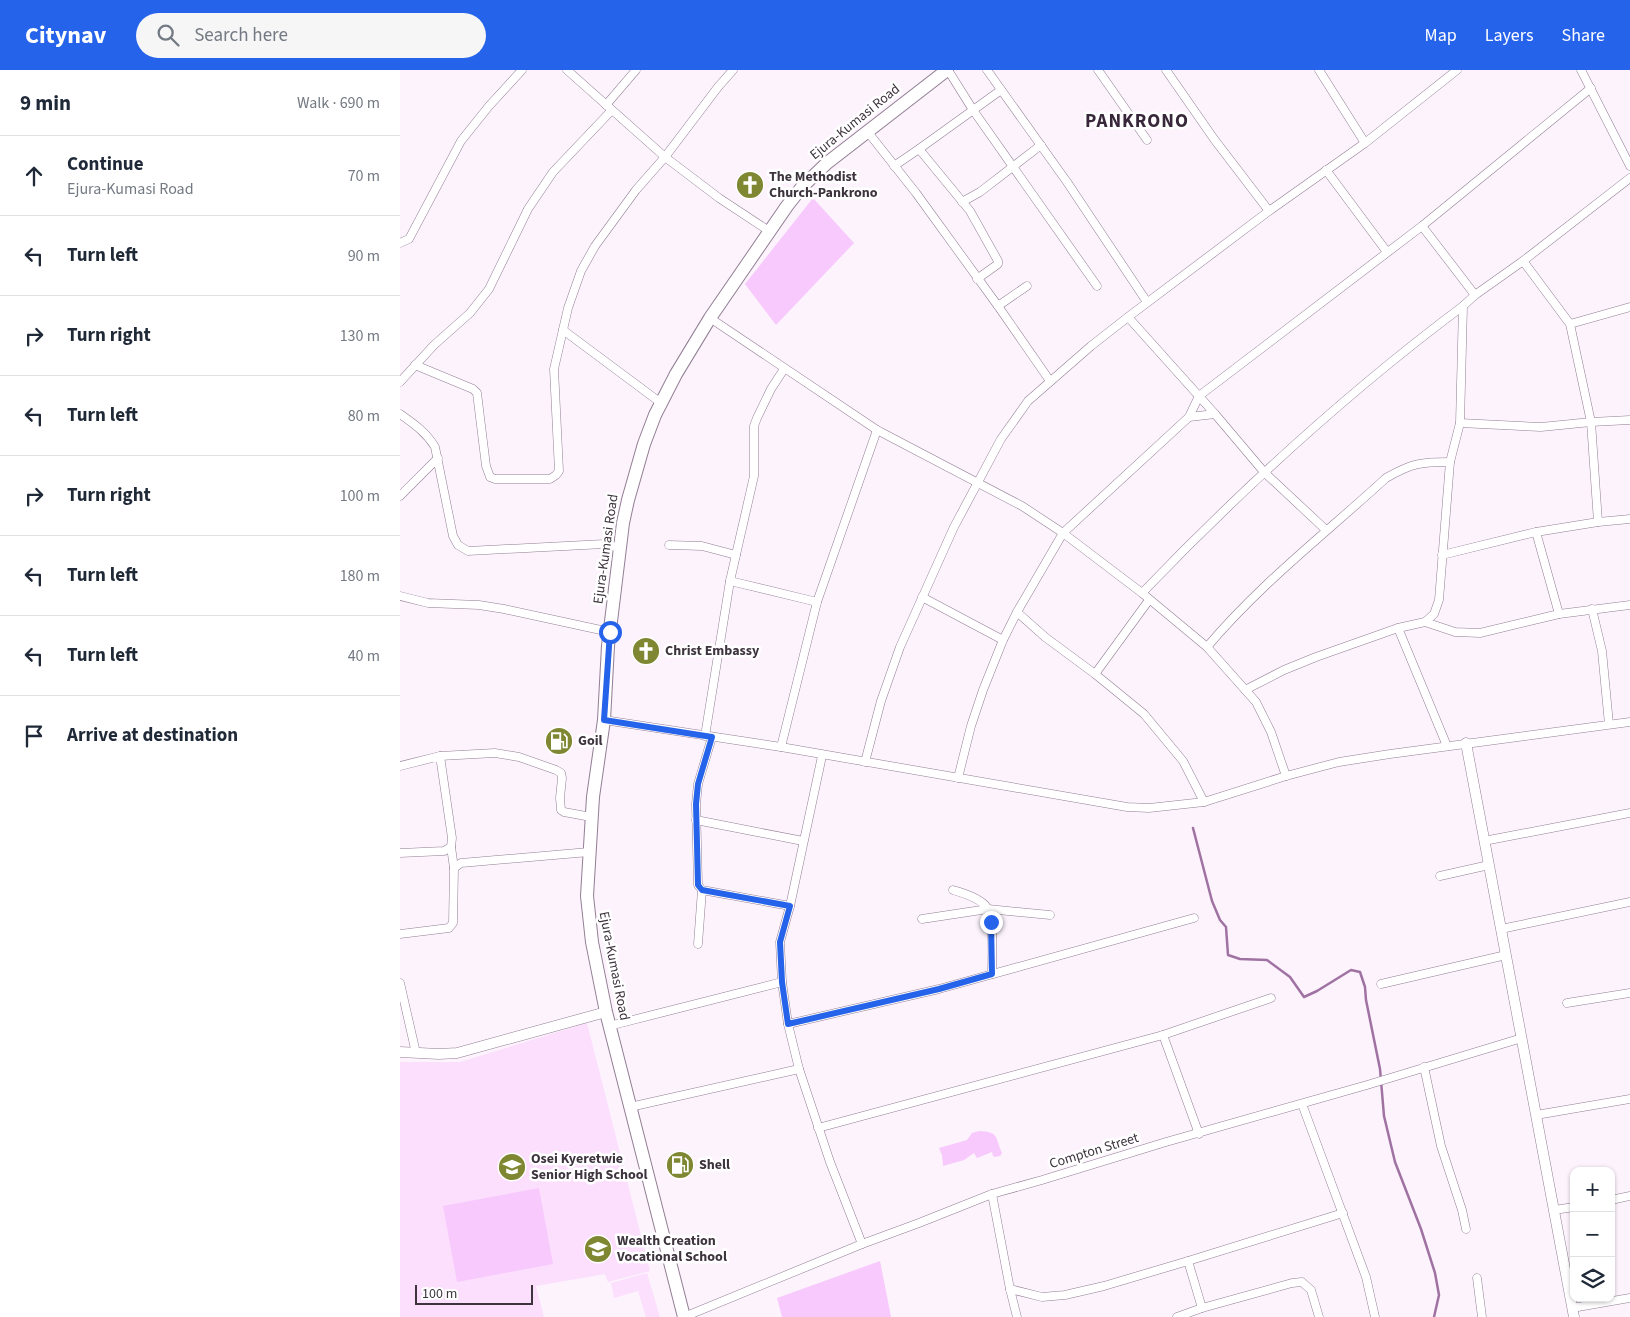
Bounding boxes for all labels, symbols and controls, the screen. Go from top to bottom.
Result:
search box [136,13,486,58]
text: Citynav [25,18,106,53]
icon: search [154,21,182,49]
text: Search here [194,22,288,49]
text: Map [1425,23,1457,48]
text: Layers [1485,23,1534,48]
text: Share [1562,23,1605,48]
street label: Ejura-Kumasi Road [806,79,904,165]
text: 9 min [20,88,71,118]
text: Walk · 690 m [297,92,380,114]
district label: PANKRONO [1085,108,1189,135]
text: Continue [67,151,144,178]
icon: ahead [20,162,48,190]
text: 70 m [348,165,380,187]
place label: The Methodist Church-Pankrono [769,167,878,203]
church icon: The Methodist Church-Pankrono [735,170,765,200]
text: Ejura-Kumasi Road [67,178,194,200]
icon: left [20,242,48,270]
text: Turn left [67,242,138,269]
text: 90 m [348,245,380,267]
icon: right [20,322,48,350]
text: Turn right [67,322,151,349]
text: 130 m [340,325,380,347]
icon: left [20,402,48,430]
text: Turn left [67,402,138,429]
text: 80 m [348,405,380,427]
icon: right [20,482,48,510]
text: Turn right [67,482,151,509]
text: 100 m [340,485,380,507]
street label: Ejura-Kumasi Road [588,493,624,605]
icon: left [20,562,48,590]
text: Turn left [67,562,138,589]
text: 180 m [340,565,380,587]
route start [599,621,622,644]
church icon: Christ Embassy [631,636,661,666]
place label: Christ Embassy [665,641,760,661]
icon: left [20,642,48,670]
text: Turn left [67,642,138,669]
text: 40 m [348,645,380,667]
icon: arrive [20,722,48,750]
text: Arrive at destination [67,722,238,749]
fuel station icon: Goil [544,726,574,756]
place label: Goil [578,731,603,751]
street label: Ejura-Kumasi Road [594,910,634,1022]
route end [980,911,1003,934]
street label: Compton Street [1047,1128,1141,1174]
place label: Osei Kyeretwie Senior High School [531,1149,648,1185]
fuel station icon: Shell [665,1150,695,1180]
school or university icon: Osei Kyeretwie Senior High School [497,1152,527,1182]
place label: Shell [699,1155,730,1175]
map controls [1570,1167,1615,1302]
button: + [1570,1167,1615,1212]
button: − [1570,1212,1615,1257]
place label: Wealth Creation Vocational School [616,1231,727,1267]
school or university icon: Wealth Creation Vocational School [583,1234,613,1264]
button: layers [1570,1257,1615,1302]
scale bar [415,1282,532,1305]
text: 100 m [422,1284,457,1304]

